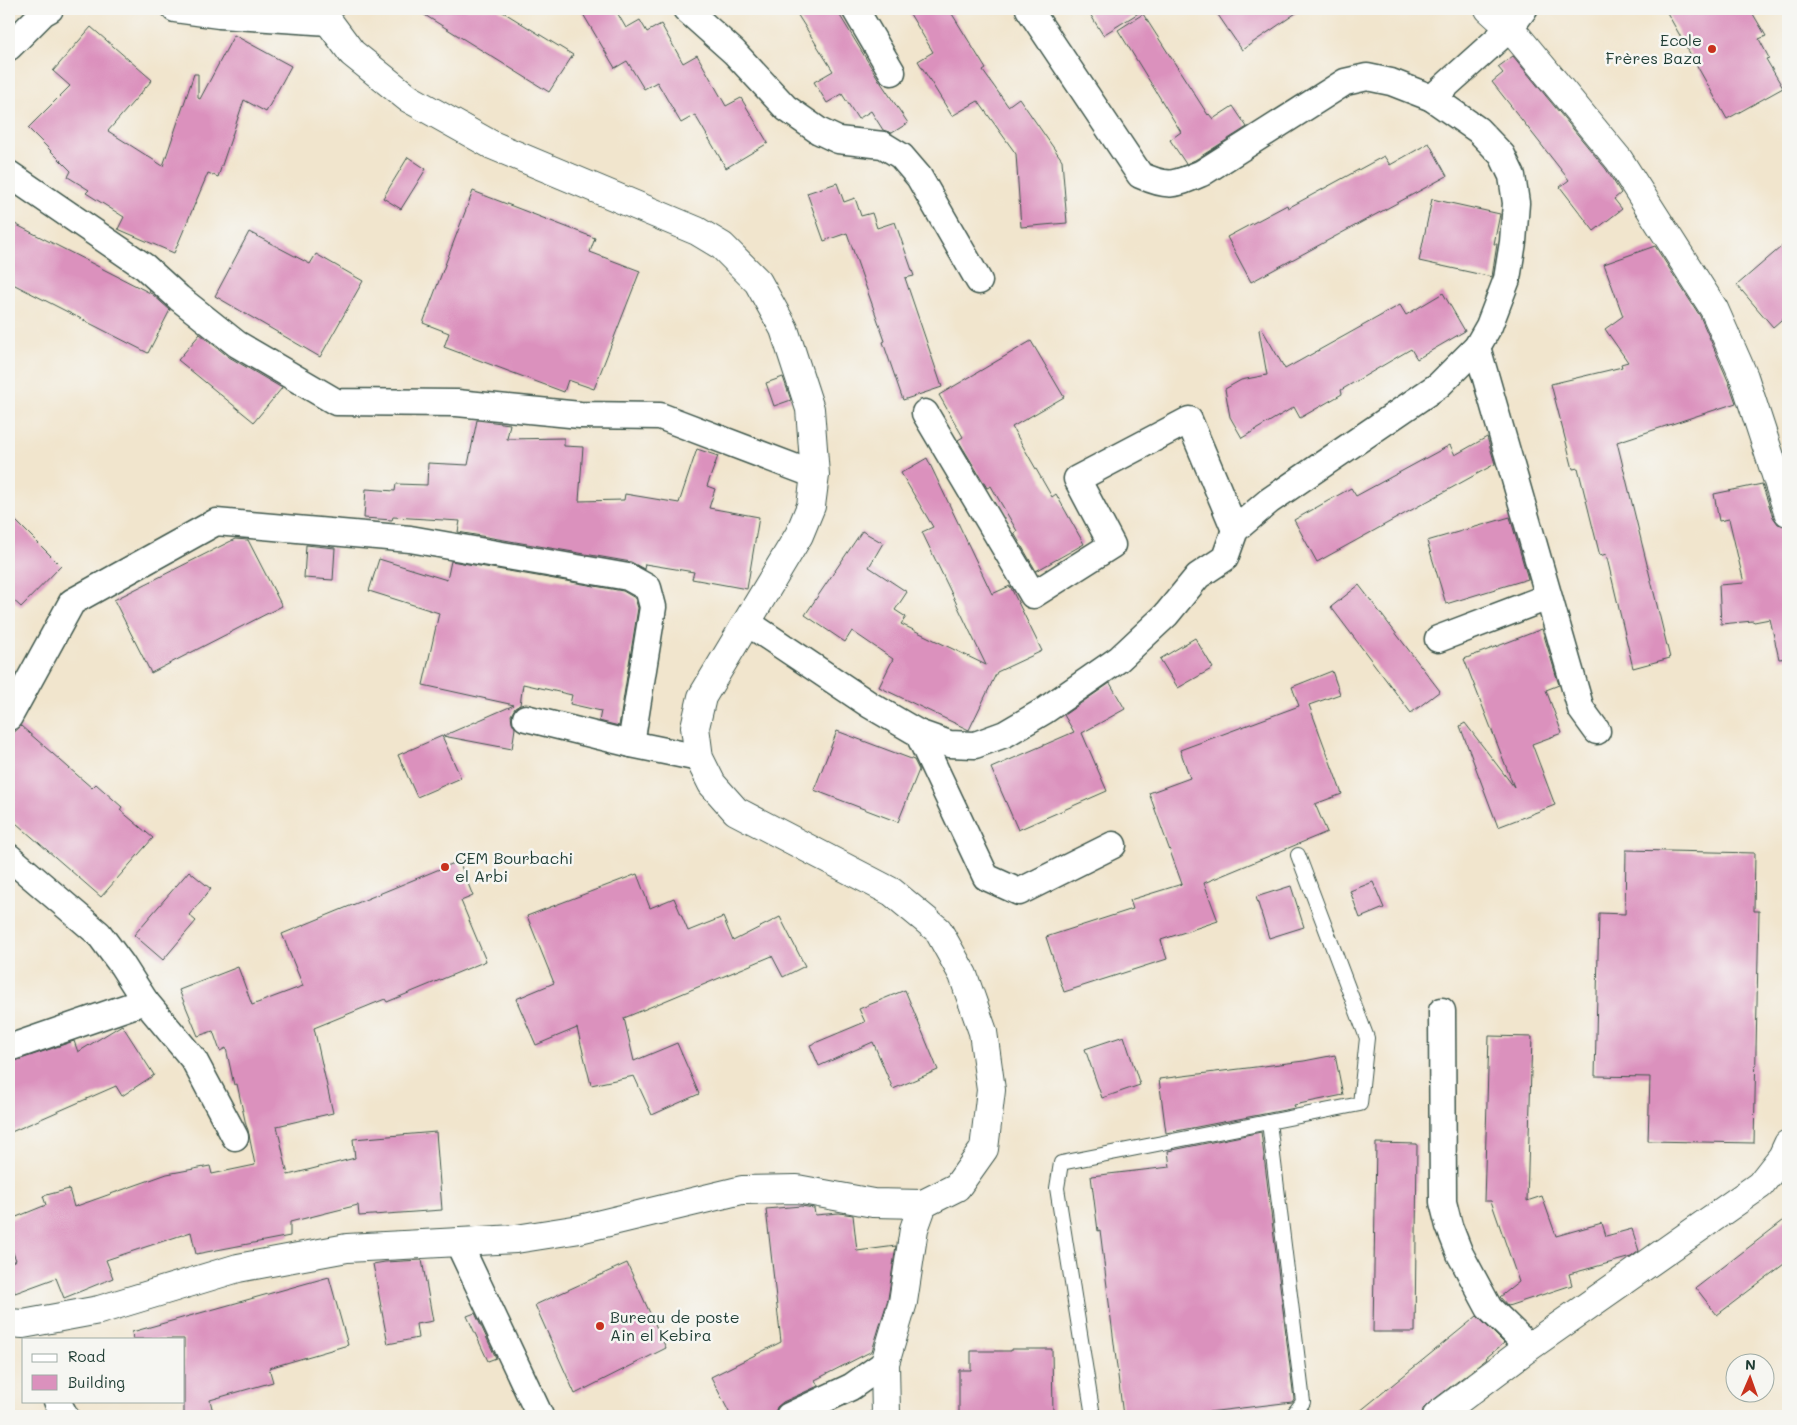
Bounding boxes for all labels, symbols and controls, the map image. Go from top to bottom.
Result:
place label: Ecole Frères Baza [1606,29,1702,68]
marker: Ecole Frères Baza [1706,43,1718,55]
place label: CEM Bourbachi el Arbi [455,847,573,886]
marker: CEM Bourbachi el Arbi [439,861,451,873]
place label: Bureau de poste Ain el Kebira [610,1306,740,1345]
marker: Bureau de poste Ain el Kebira [594,1320,606,1332]
legend [22,1338,185,1402]
text: Road [68,1346,105,1366]
north arrow [1724,1352,1774,1402]
text: N [1745,1355,1756,1374]
text: Building [68,1372,125,1392]

